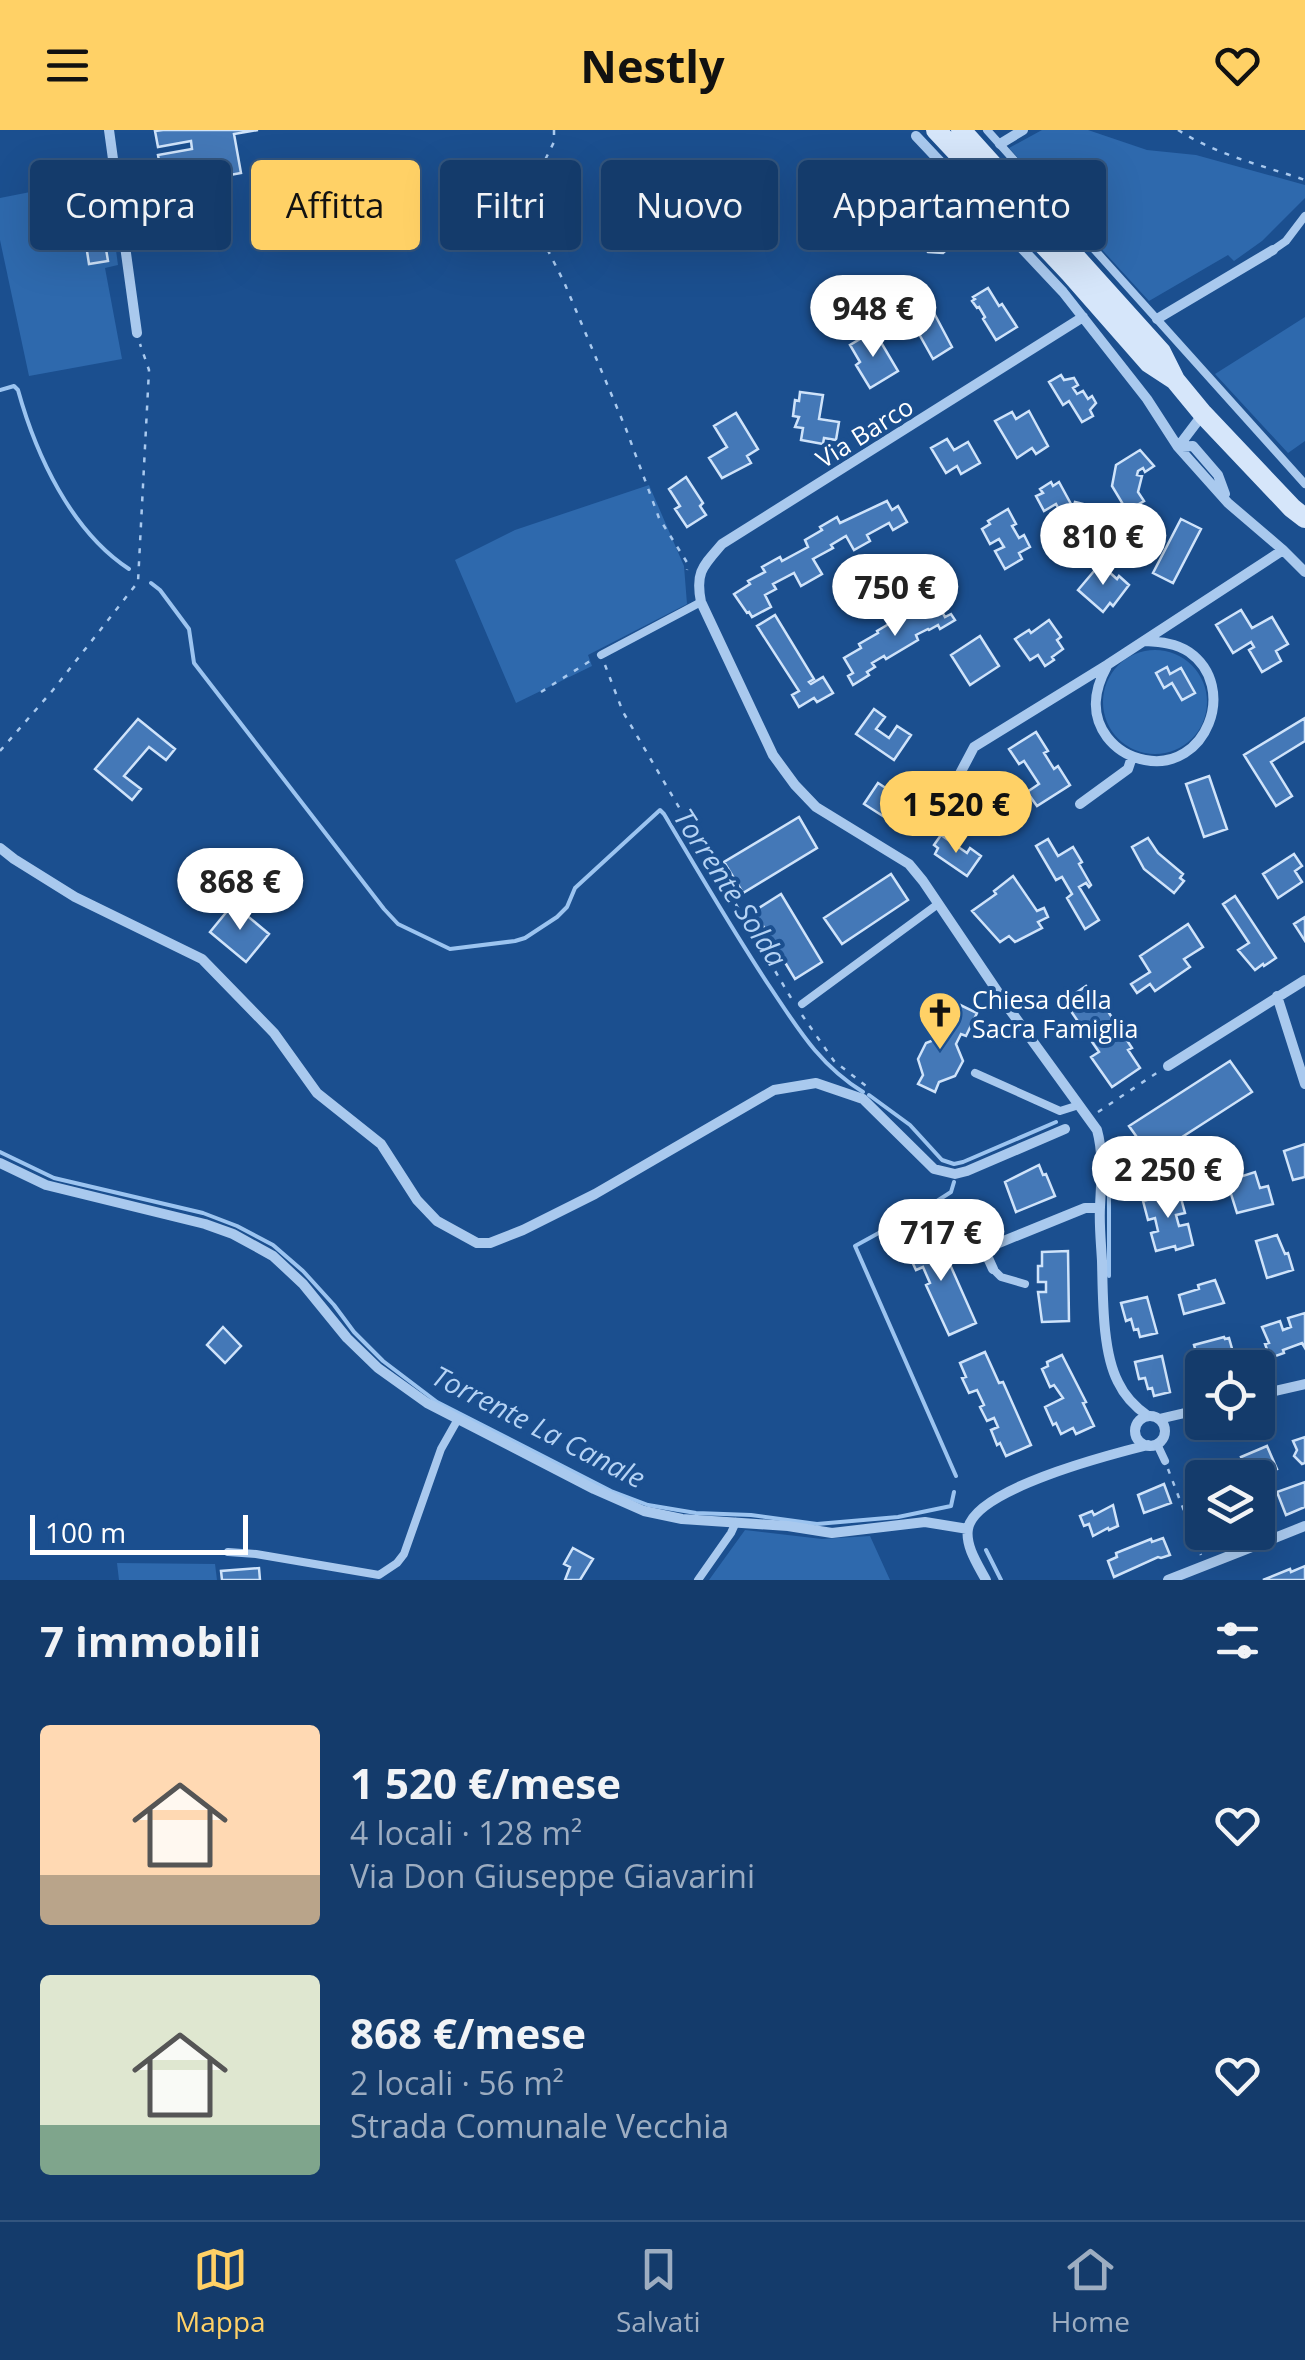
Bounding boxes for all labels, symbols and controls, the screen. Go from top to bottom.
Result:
text: Nestly [580,35,725,96]
icon: menu [40,38,95,93]
icon: heart [1210,38,1265,93]
chip: Compra [30,160,231,250]
chip: Affitta [251,160,420,250]
chip: Filtri [440,160,581,250]
chip: Nuovo [601,160,778,250]
chip: Appartamento [798,160,1106,250]
pin: 948 € [803,275,943,360]
text: 948 € [832,286,914,329]
street label: Via Barco [809,389,919,475]
pin: 810 € [1033,503,1173,588]
text: 810 € [1062,514,1144,557]
pin: 750 € [825,554,965,639]
text: 750 € [854,565,936,608]
pin: 1 520 € [864,771,1048,856]
text: 1 520 € [902,782,1010,825]
water label: Torrente Solda [666,801,796,974]
pin: 868 € [170,848,310,933]
text: 868 € [199,859,281,902]
place label: Chiesa della Sacra Famiglia [972,982,1139,1045]
church icon: Chiesa della Sacra Famiglia [917,990,963,1051]
pin: 2 250 € [1076,1136,1260,1221]
text: 2 250 € [1114,1147,1222,1190]
pin: 717 € [871,1199,1011,1284]
text: 717 € [900,1210,982,1253]
map controls [1185,1350,1275,1550]
button: locate [1185,1350,1275,1440]
water label: Torrente La Canale [426,1356,652,1496]
button: layers [1185,1460,1275,1550]
scale bar [30,1510,248,1554]
text: 100 m [45,1513,126,1551]
text: 7 immobili [40,1612,261,1669]
icon: filters [1210,1613,1265,1668]
text: 1 520 €/mese [350,1754,621,1811]
icon: home [120,1765,240,1885]
icon: heart [1210,1798,1265,1853]
text: 4 locali · 128 m² [350,1811,582,1854]
text: Via Don Giuseppe Giavarini [350,1854,755,1897]
text: 868 €/mese [350,2004,586,2061]
icon: home [120,2015,240,2135]
icon: heart [1210,2048,1265,2103]
text: 2 locali · 56 m² [350,2061,564,2104]
text: Strada Comunale Vecchia [350,2104,729,2147]
tab: Mappa [175,2242,266,2340]
tab: Salvati [616,2242,700,2340]
tab: Home [1051,2242,1130,2340]

